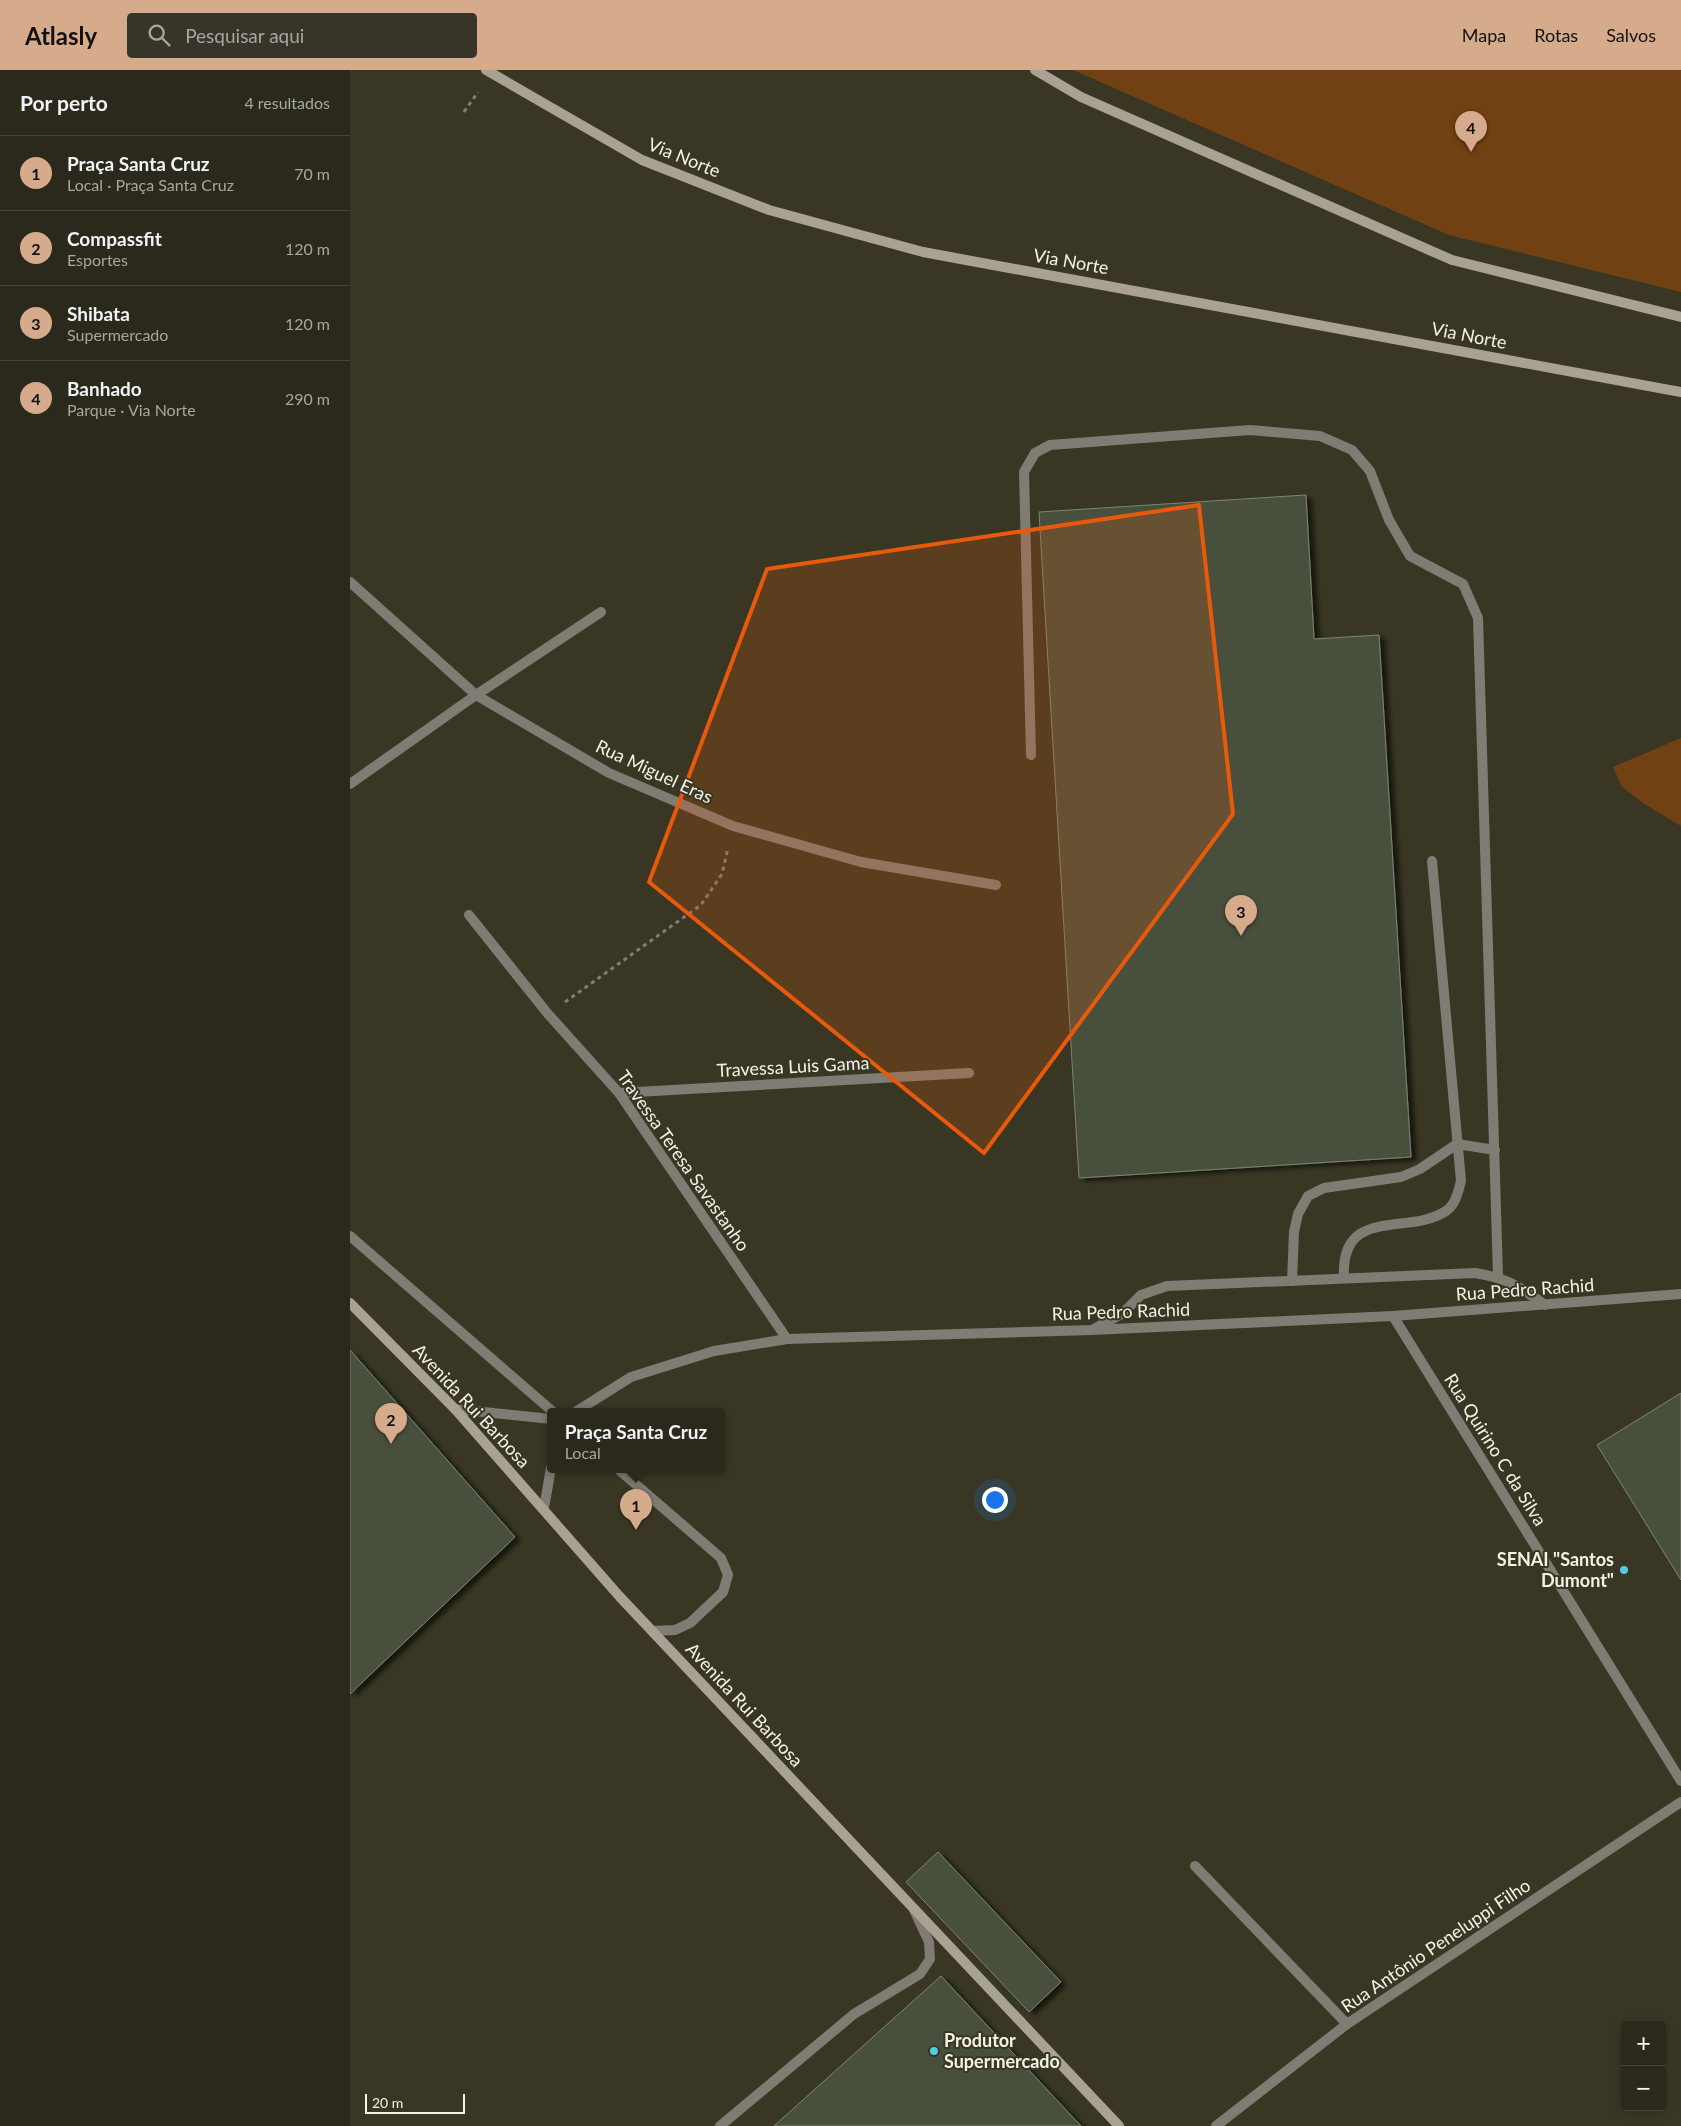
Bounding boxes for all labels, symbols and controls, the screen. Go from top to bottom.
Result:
search box [127,13,477,58]
text: Atlasly [25,21,97,50]
icon: search [145,21,173,49]
text: Pesquisar aqui [185,24,304,47]
text: Mapa [1462,24,1506,46]
text: Rotas [1534,24,1578,46]
text: Salvos [1606,24,1656,46]
text: Por perto [20,90,108,115]
text: 4 resultados [244,93,330,112]
pin: 4 [1455,111,1487,152]
street label: Via Norte [645,133,724,182]
text: Praça Santa Cruz [67,152,210,175]
text: 1 [31,164,41,183]
text: 70 m [294,164,330,183]
text: Local · Praça Santa Cruz [67,175,234,194]
text: Compassfit [67,227,162,250]
text: 2 [31,239,41,258]
text: 120 m [285,239,330,258]
street label: Via Norte [1032,244,1111,278]
text: Esportes [67,250,128,269]
text: Shibata [67,302,130,325]
text: 3 [31,314,41,333]
text: 120 m [285,314,330,333]
street label: Via Norte [1430,317,1509,353]
text: Supermercado [67,325,168,344]
text: Banhado [67,377,142,400]
text: 4 [31,389,41,408]
text: 290 m [285,389,330,408]
text: Parque · Via Norte [67,400,196,419]
street label: Rua Miguel Eras [592,734,717,808]
pin: 3 [1225,895,1257,936]
street label: Travessa Luis Gama [716,1051,870,1081]
street label: Travessa Teresa Savastanho [613,1066,755,1255]
street label: Rua Pedro Rachid [1455,1273,1595,1305]
street label: Rua Pedro Rachid [1051,1298,1191,1324]
street label: Avenida Rui Barbosa [408,1339,535,1472]
street label: Rua Quirino C da Silva [1440,1369,1552,1530]
pin: 2 [375,1403,407,1444]
popup [547,1408,725,1473]
text: Praça Santa Cruz [565,1420,707,1443]
text: Local [565,1443,601,1462]
your location [982,1487,1008,1513]
pin: 1 [620,1489,652,1530]
place label: SENAI "Santos Dumont" [1497,1548,1614,1591]
marker: SENAI "Santos Dumont" [1618,1564,1630,1576]
street label: Avenida Rui Barbosa [681,1638,808,1771]
street label: Rua Antônio Peneluppi Filho [1337,1874,1534,2017]
map controls [1621,2021,1666,2111]
button: + [1621,2021,1666,2066]
place label: Produtor Supermercado [944,2029,1060,2072]
marker: Produtor Supermercado [928,2045,940,2057]
button: − [1621,2066,1666,2111]
scale bar [365,2091,465,2114]
text: 20 m [372,2094,403,2111]

